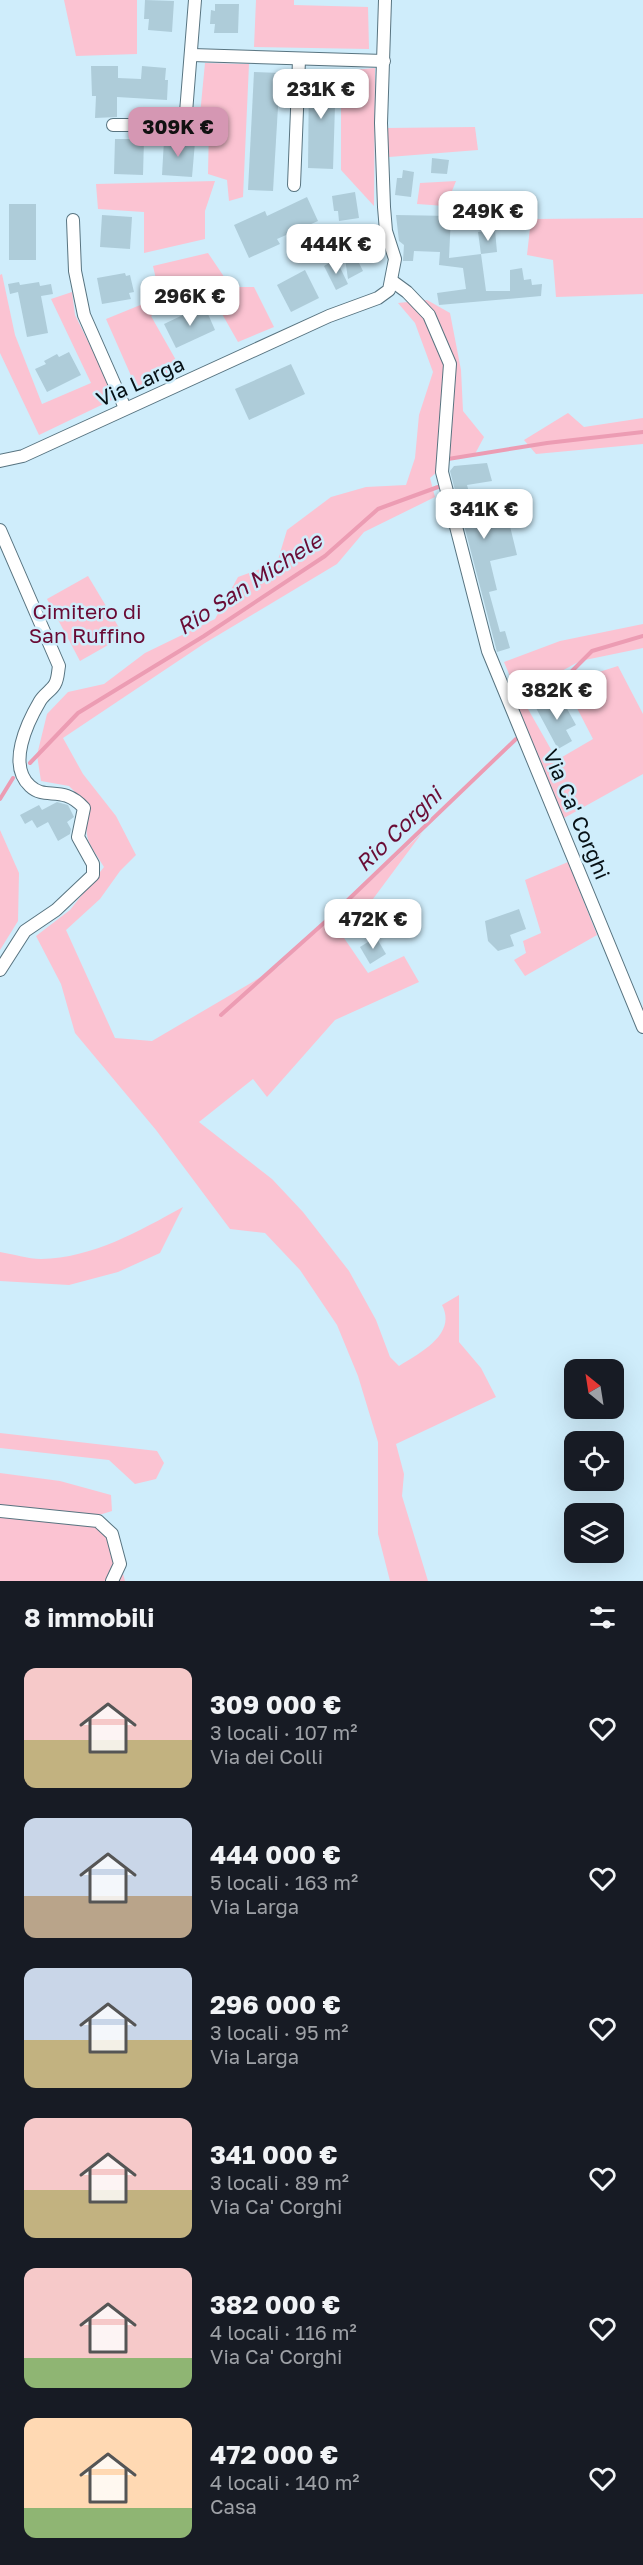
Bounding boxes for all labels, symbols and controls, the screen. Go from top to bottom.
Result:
pin: 231K € [272,69,370,120]
text: 231K € [287,76,355,100]
pin: 309K € [129,107,227,158]
text: 309K € [142,114,214,138]
pin: 249K € [439,191,537,242]
text: 249K € [453,198,524,222]
pin: 444K € [287,224,385,275]
text: 444K € [300,231,372,255]
pin: 296K € [141,276,239,327]
text: 296K € [154,283,226,307]
street label: Via Larga [92,350,188,412]
pin: 341K € [435,489,533,540]
text: 341K € [450,496,518,520]
water label: Rio San Michele [171,525,329,640]
park label: Cimitero di San Ruffino [29,598,145,648]
pin: 382K € [508,670,606,721]
text: 382K € [522,677,592,701]
street label: Via Ca' Corghi [538,745,616,883]
water label: Rio Corghi [349,779,449,877]
pin: 472K € [324,899,422,950]
text: 472K € [338,906,408,930]
north arrow [564,1359,624,1419]
map controls [564,1359,624,1563]
button: locate [564,1431,624,1491]
button: layers [564,1503,624,1563]
icon: filters [586,1601,619,1634]
text: 8 immobili [24,1602,154,1633]
text: 309 000 € [210,1689,341,1720]
icon: home [72,1692,144,1764]
icon: heart [586,1712,619,1745]
text: 3 locali · 107 m² [210,1720,357,1744]
text: Via dei Colli [210,1744,323,1768]
text: 444 000 € [210,1839,341,1870]
icon: home [72,1842,144,1914]
icon: heart [586,1862,619,1895]
text: 5 locali · 163 m² [210,1870,358,1894]
text: Via Larga [210,1894,299,1918]
text: 296 000 € [210,1989,341,2020]
icon: home [72,1992,144,2064]
icon: heart [586,2012,619,2045]
text: 3 locali · 95 m² [210,2020,348,2044]
text: Via Larga [210,2044,299,2068]
text: 341 000 € [210,2139,338,2170]
icon: home [72,2142,144,2214]
icon: heart [586,2162,619,2195]
text: 3 locali · 89 m² [210,2170,349,2194]
text: Via Ca' Corghi [210,2194,342,2218]
text: 382 000 € [210,2289,340,2320]
icon: home [72,2292,144,2364]
icon: heart [586,2312,619,2345]
text: 4 locali · 116 m² [210,2320,357,2344]
text: Via Ca' Corghi [210,2344,342,2368]
text: 472 000 € [210,2439,338,2470]
icon: home [72,2442,144,2514]
icon: heart [586,2462,619,2495]
text: 4 locali · 140 m² [210,2470,360,2494]
text: Casa [210,2494,257,2518]

